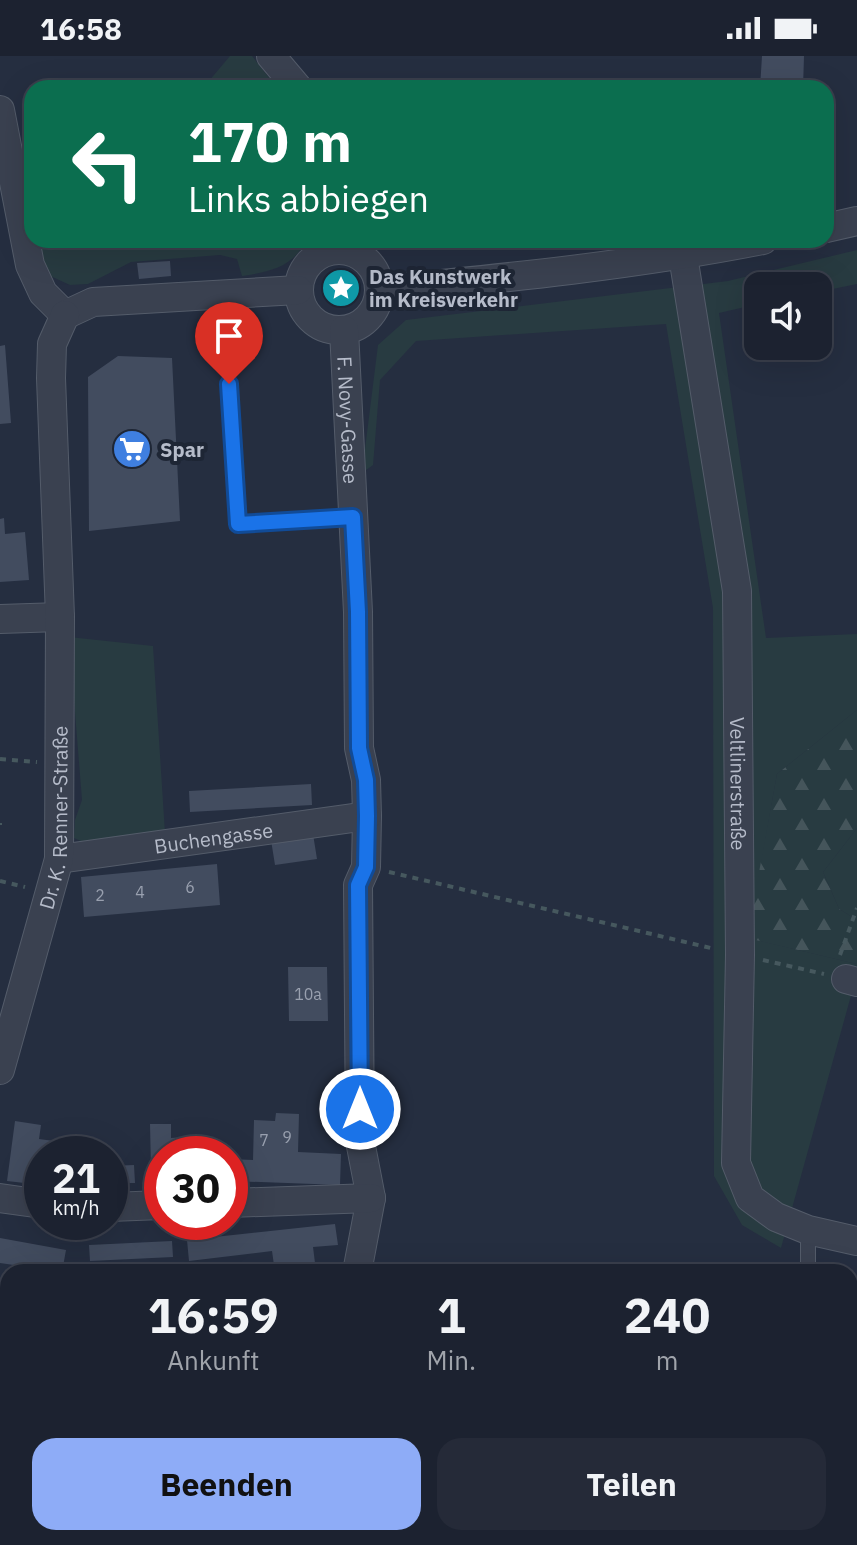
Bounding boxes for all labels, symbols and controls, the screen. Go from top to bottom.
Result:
text: 16:58 [40,9,122,48]
text: 170 m [188,105,352,177]
icon: left [56,112,160,216]
text: Links abbiegen [188,175,429,222]
place label: Das Kunstwerk im Kreisverkehr [369,263,518,313]
place icon: Das Kunstwerk im Kreisverkehr [320,267,362,309]
map controls [744,272,832,360]
button: sound [744,272,832,360]
pin [195,302,263,384]
icon: arrive [207,314,251,358]
street label: F. Novy-Gasse [332,355,365,484]
supermarket icon: Spar [111,428,153,470]
place label: Spar [160,436,204,463]
street label: Veltlinerstraße [725,717,753,851]
street label: Dr. K. Renner-Straße [32,726,73,912]
street label: Buchengasse [152,816,275,859]
house number: 6 [185,877,195,897]
house number: 4 [135,882,145,902]
house number: 2 [95,885,105,905]
house number: 10a [294,984,322,1004]
position arrow [318,1067,402,1151]
house number: 9 [282,1127,292,1147]
house number: 7 [259,1130,269,1150]
speed limit sign: 30 [144,1136,248,1240]
text: 21 [52,1152,100,1204]
text: km/h [52,1194,100,1221]
text: 16:59 [148,1284,279,1346]
text: 1 [437,1284,466,1346]
text: 240 [624,1284,710,1346]
text: Ankunft [167,1343,259,1377]
text: Min. [427,1343,476,1377]
text: m [656,1343,678,1377]
button: Beenden [32,1438,421,1530]
button: Teilen [437,1438,826,1530]

